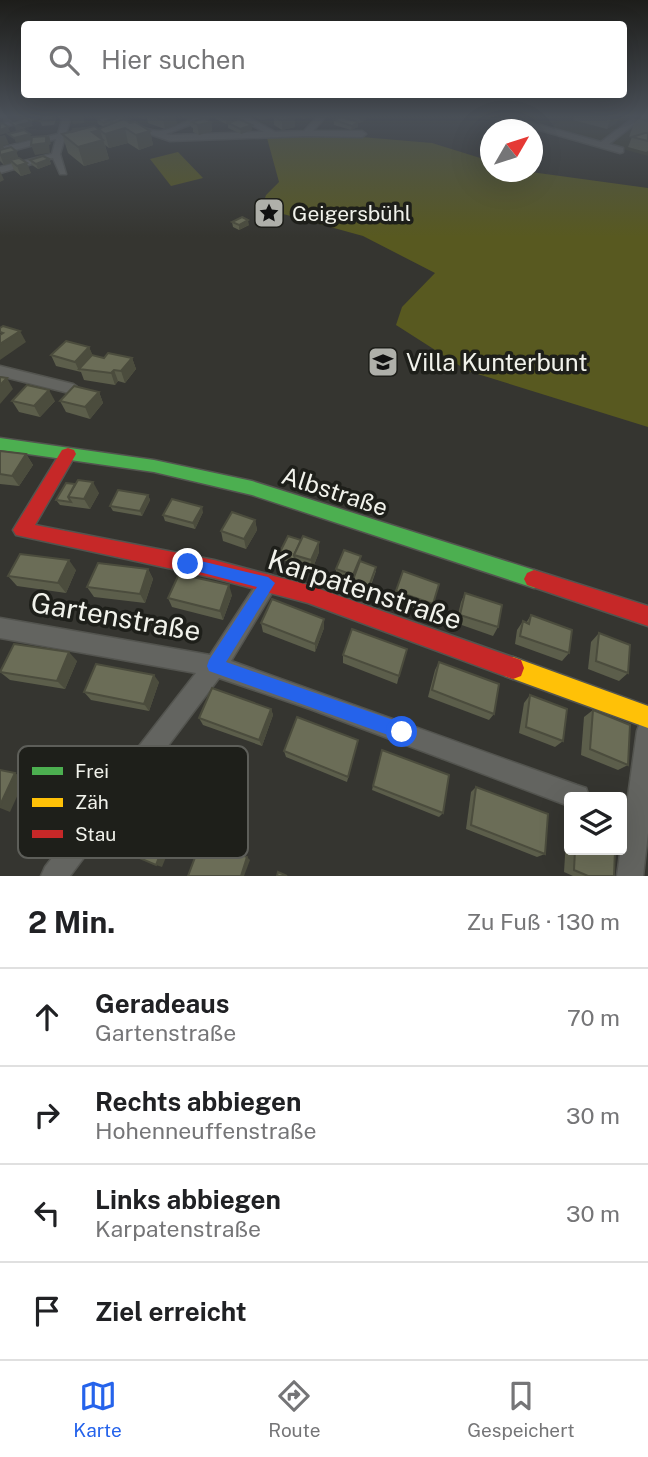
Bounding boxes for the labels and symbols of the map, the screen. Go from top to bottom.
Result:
north arrow [480,119,543,182]
place icon: Geigersbühl [252,196,286,230]
place label: Geigersbühl [292,201,411,226]
school or university icon: Villa Kunterbunt [366,345,400,379]
place label: Villa Kunterbunt [406,348,588,376]
street label: Albstraße [279,461,391,521]
street label: Karpatenstraße [264,542,466,636]
route end [172,548,203,579]
street label: Gartenstraße [28,585,204,647]
route start [386,716,417,747]
legend [18,746,248,858]
text: Frei [75,760,109,782]
text: Zäh [75,791,109,813]
text: Stau [75,823,116,845]

